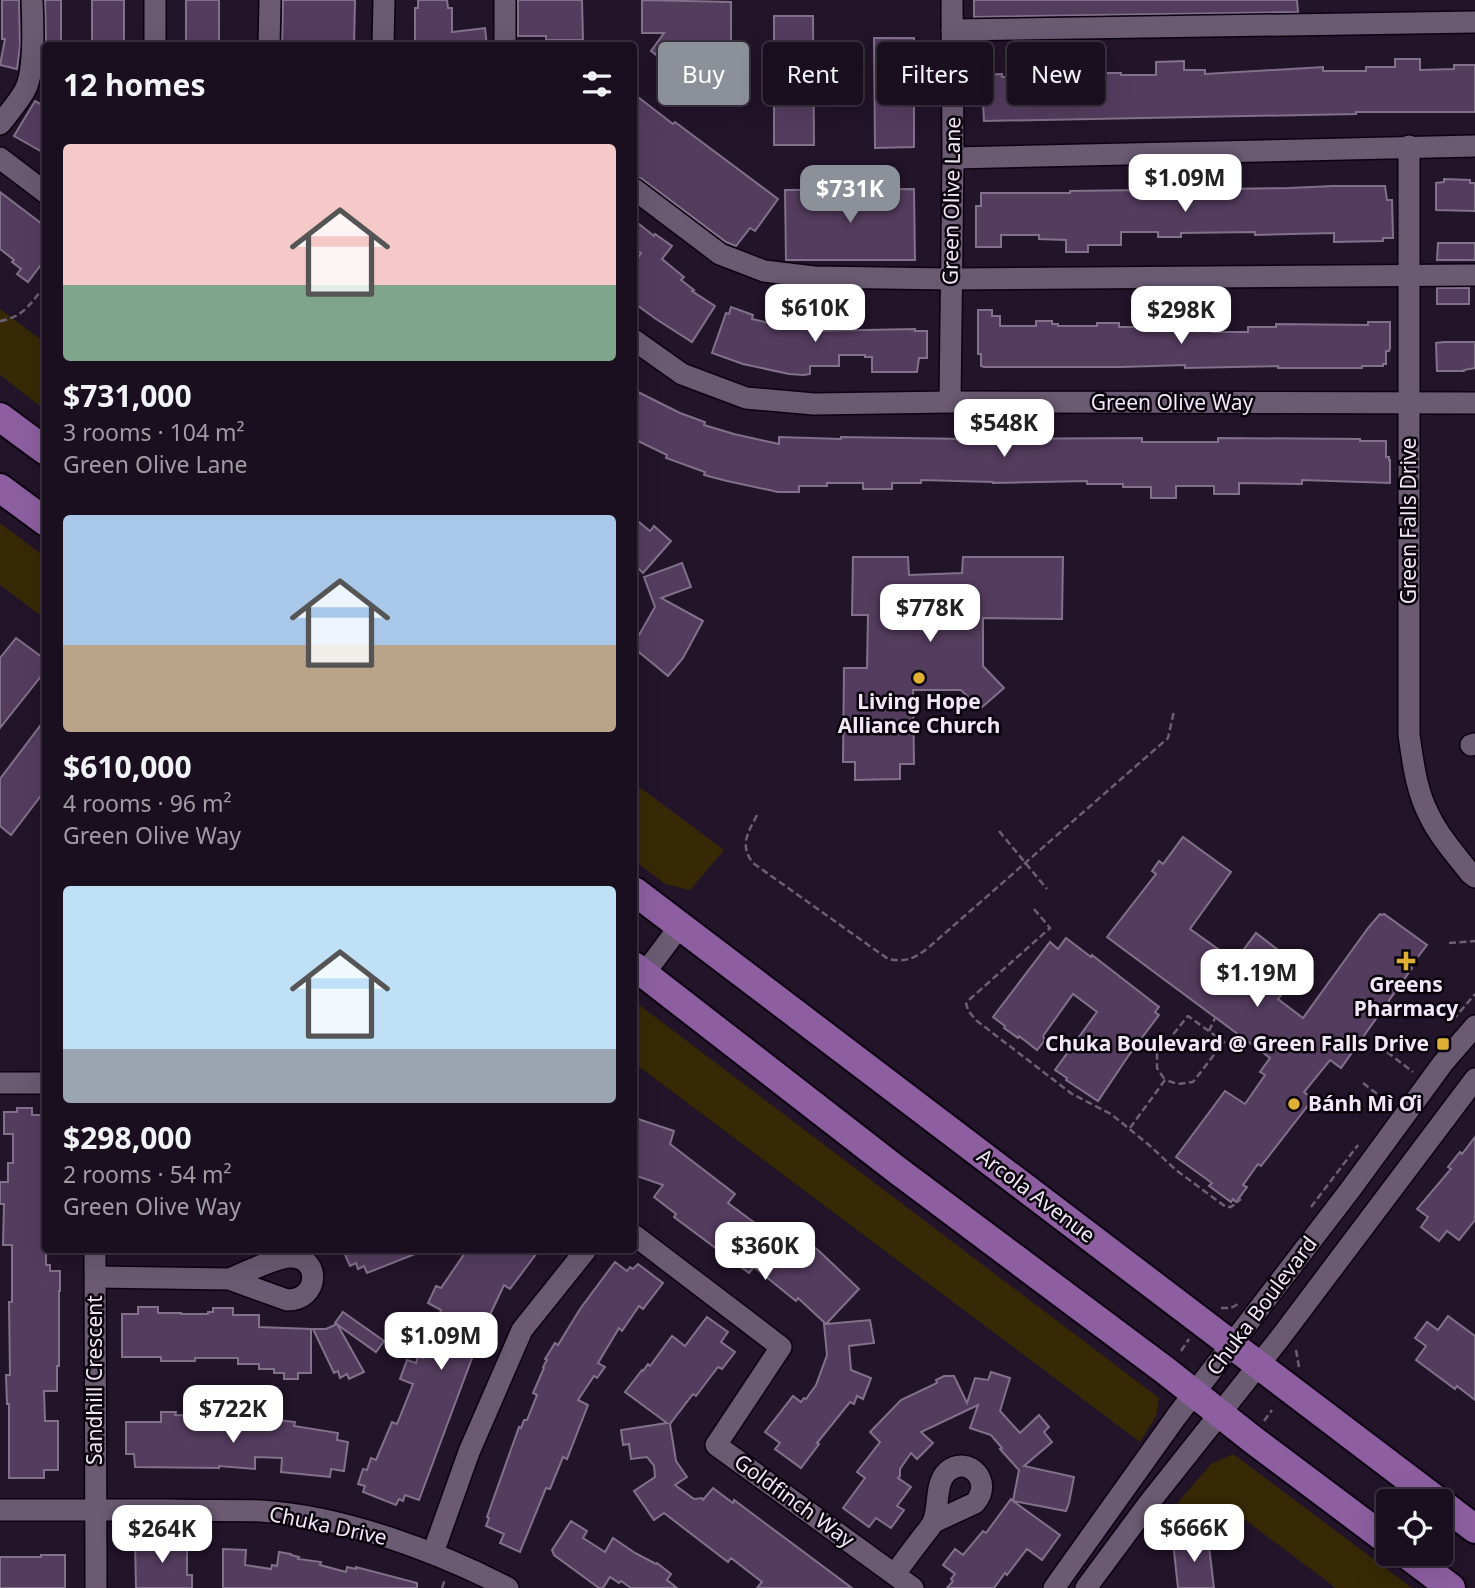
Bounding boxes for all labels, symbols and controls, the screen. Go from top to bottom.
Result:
chip: Buy [658,42,749,105]
chip: Rent [763,42,863,105]
chip: Filters [877,42,993,105]
chip: New [1007,42,1105,105]
text: 12 homes [63,64,206,105]
icon: filters [578,65,616,103]
street label: Green Olive Lane [936,117,966,285]
pin: $1.09M [1128,154,1242,214]
text: $1.09M [1145,161,1225,193]
pin: $731K [801,166,899,225]
text: $731K [816,172,884,204]
icon: home [277,189,403,315]
pin: $610K [766,284,864,344]
pin: $298K [1132,286,1230,346]
text: $610K [781,291,849,323]
text: $298K [1147,293,1215,325]
text: $731,000 [63,375,192,416]
street label: Green Olive Way [1091,388,1254,416]
pin: $548K [955,400,1053,459]
text: $548K [970,406,1038,438]
text: 3 rooms · 104 m² [63,416,245,448]
street label: Green Falls Drive [1394,438,1422,604]
text: Green Olive Lane [63,448,248,480]
icon: home [277,560,403,686]
pin: $778K [881,584,979,644]
text: $778K [896,591,964,623]
marker: Living Hope Alliance Church [911,670,927,686]
place label: Living Hope Alliance Church [838,687,1000,739]
text: $610,000 [63,746,192,787]
text: 4 rooms · 96 m² [63,787,232,819]
text: Green Olive Way [63,819,241,851]
icon: home [277,931,403,1057]
pin: $1.19M [1200,950,1314,1009]
marker: Greens Pharmacy [1398,953,1414,969]
text: $1.19M [1217,956,1297,988]
place label: Greens Pharmacy [1354,970,1458,1022]
place label: Chuka Boulevard @ Green Falls Drive [1045,1029,1429,1057]
marker: Chuka Boulevard @ Green Falls Drive [1435,1036,1451,1052]
place label: Bánh Mì Ơi [1308,1089,1422,1117]
marker: Bánh Mì Ơi [1286,1096,1302,1112]
text: $298,000 [63,1117,192,1158]
street label: Arcola Avenue [972,1142,1101,1249]
text: 2 rooms · 54 m² [63,1158,232,1190]
text: Green Olive Way [63,1190,241,1222]
pin: $360K [716,1222,814,1282]
text: $360K [731,1229,799,1261]
street label: Chuka Boulevard [1200,1230,1323,1381]
street label: Sandhill Crescent [80,1295,108,1465]
pin: $1.09M [384,1312,498,1372]
text: $1.09M [401,1319,481,1351]
pin: $722K [184,1386,282,1445]
text: $722K [199,1392,267,1424]
street label: Goldfinch Way [729,1447,861,1553]
map controls [1376,1489,1453,1566]
button: locate [1376,1489,1453,1566]
street label: Chuka Drive [267,1499,390,1551]
pin: $666K [1145,1504,1243,1564]
pin: $264K [113,1506,211,1565]
text: $666K [1160,1511,1228,1543]
text: $264K [128,1512,196,1544]

